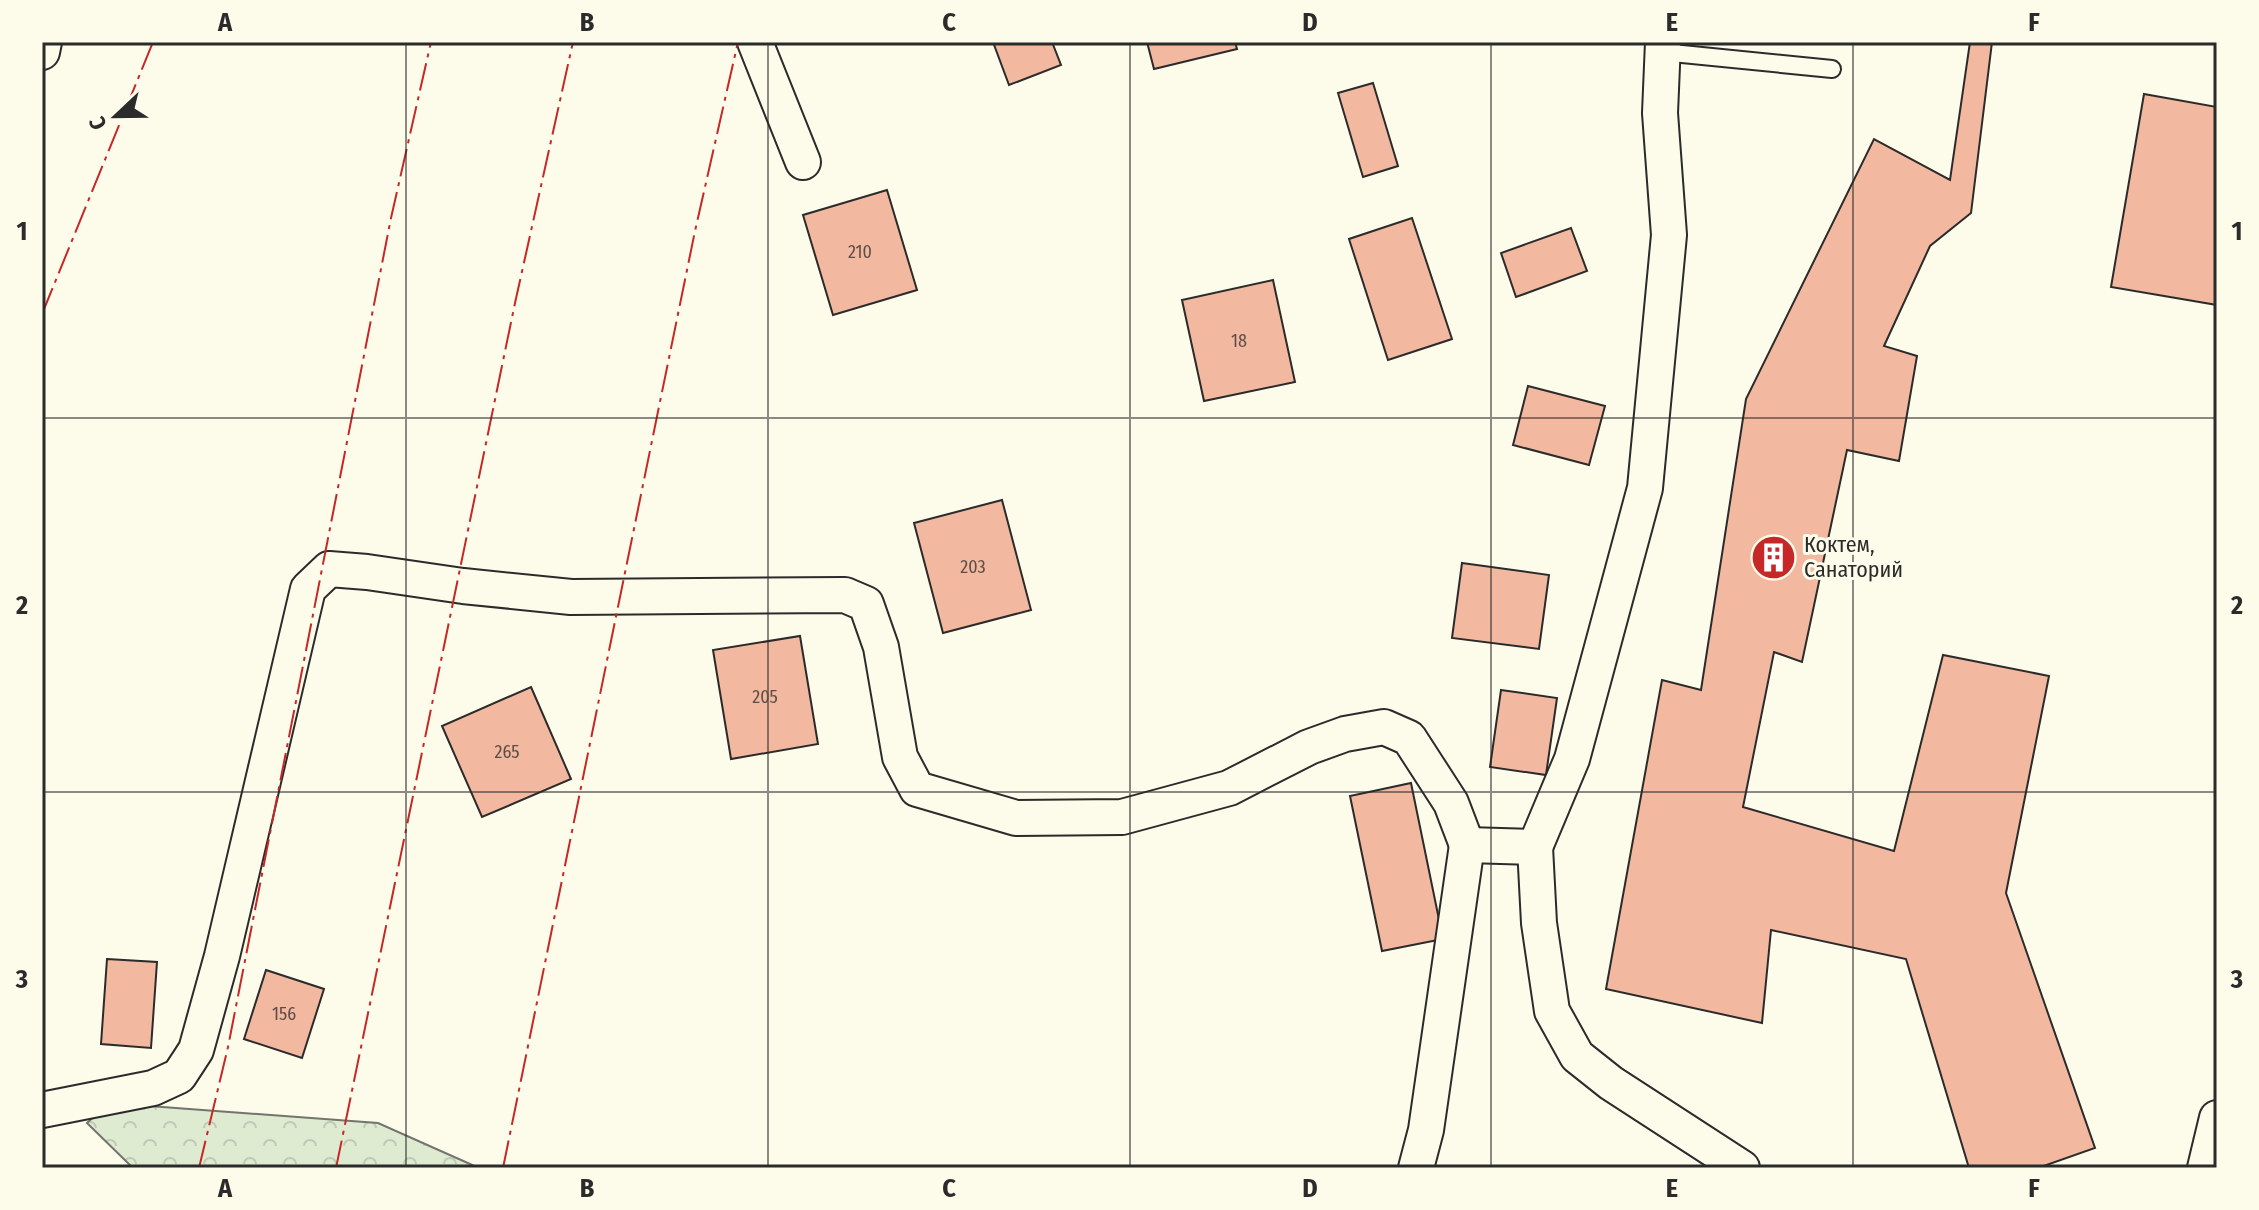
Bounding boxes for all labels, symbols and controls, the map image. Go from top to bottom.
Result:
text: A [217,7,233,38]
text: B [580,7,595,38]
text: C [942,7,956,38]
text: D [1302,7,1318,38]
text: E [1666,7,1678,38]
text: F [2028,7,2040,38]
north arrow [76,76,156,156]
text: С [83,112,113,134]
text: 1 [17,216,28,247]
text: 1 [2232,216,2243,247]
house number: 210 [848,241,872,263]
house number: 18 [1231,330,1247,352]
place label: Коктем, Санаторий [1804,531,1903,583]
building icon: Коктем, Санаторий [1749,533,1797,581]
house number: 203 [960,556,986,578]
text: 2 [15,590,28,621]
text: 2 [2230,590,2243,621]
house number: 205 [752,686,778,708]
house number: 265 [494,741,520,763]
text: 3 [15,964,28,995]
text: 3 [2230,964,2243,995]
house number: 156 [272,1003,296,1025]
text: A [217,1173,233,1204]
text: B [580,1173,595,1204]
text: C [942,1173,956,1204]
text: D [1302,1173,1318,1204]
text: E [1666,1173,1678,1204]
text: F [2028,1173,2040,1204]

